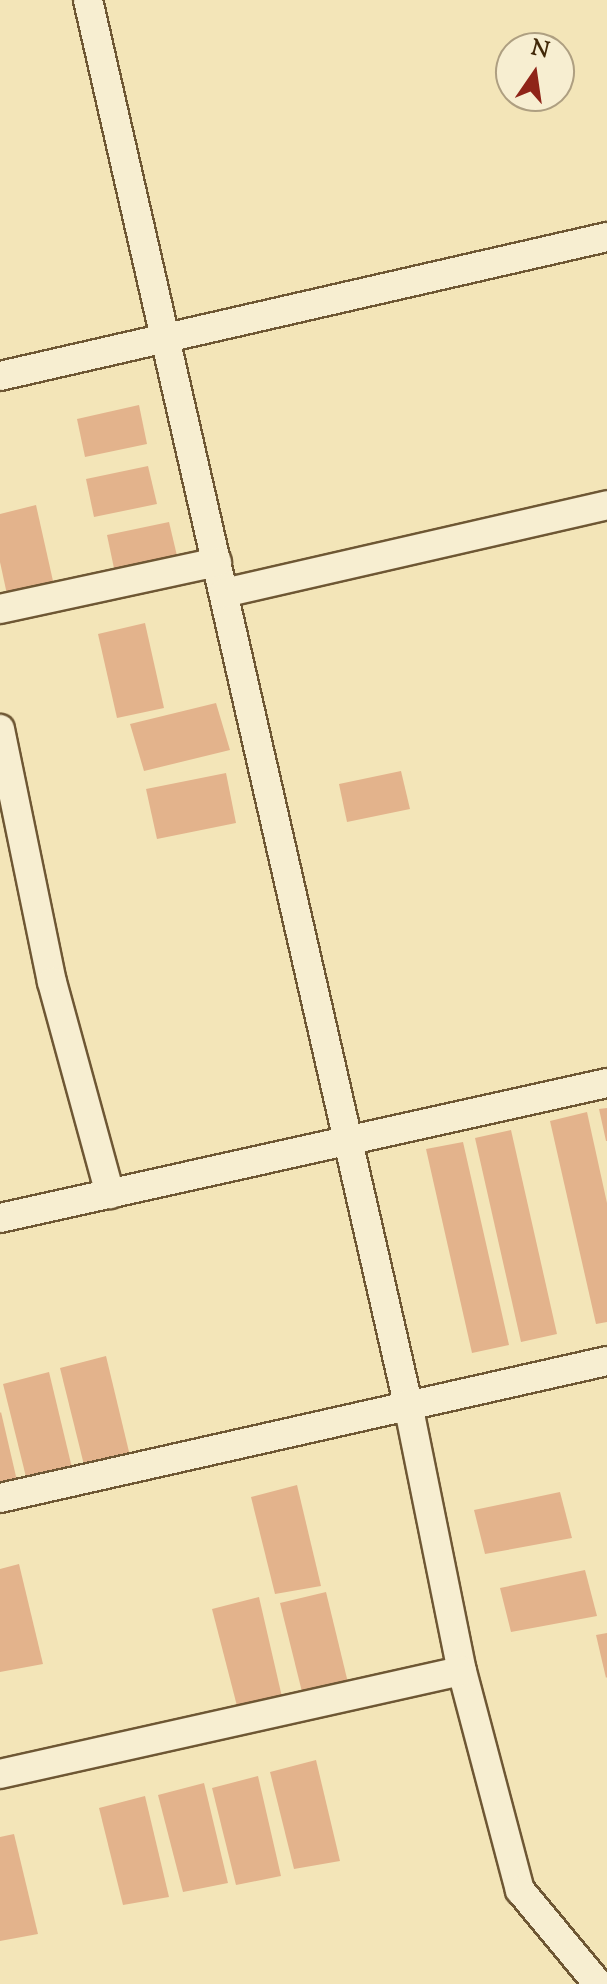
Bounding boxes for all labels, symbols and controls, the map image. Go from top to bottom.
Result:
north arrow [495,32,575,112]
text: N [528,33,552,68]

